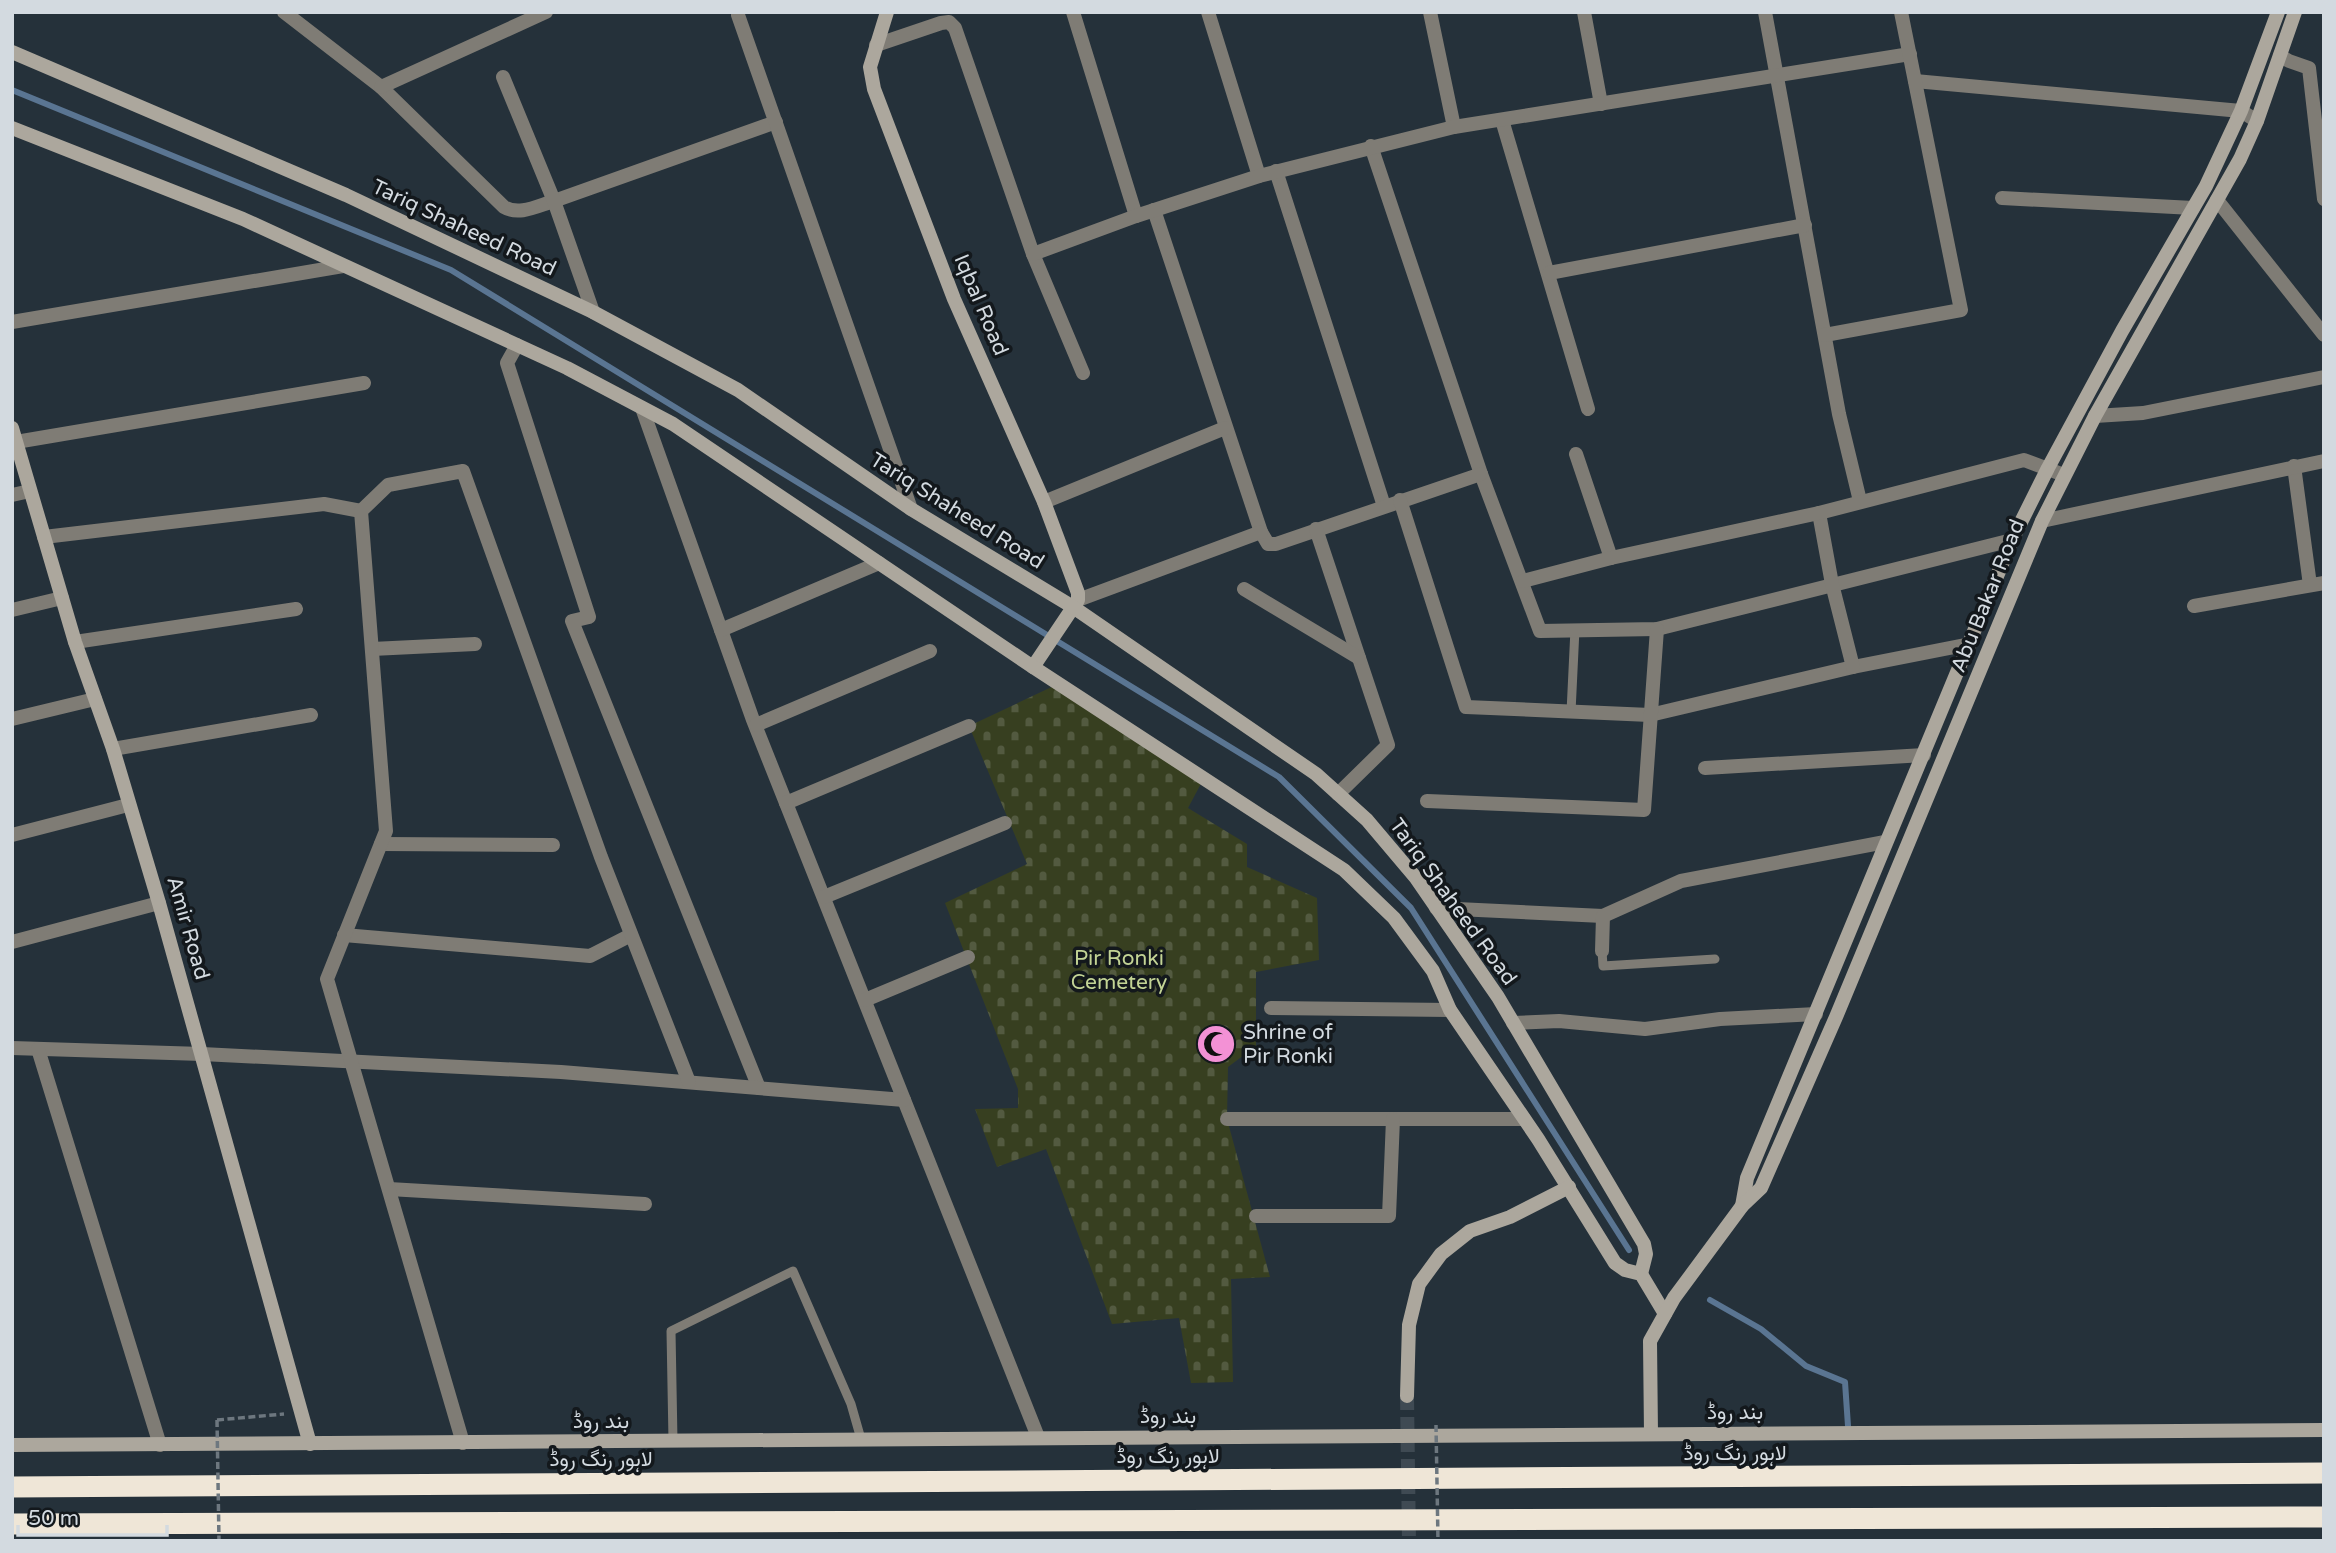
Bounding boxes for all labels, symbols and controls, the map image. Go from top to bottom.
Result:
street label: Tariq Shaheed Road [368,174,560,282]
street label: Iqbal Road [948,251,1014,359]
street label: Tariq Shaheed Road [865,447,1049,575]
street label: Abu Bakar Road [1946,516,2030,676]
street label: Tariq Shaheed Road [1384,814,1522,990]
street label: Amir Road [161,873,215,983]
park label: Pir Ronki Cemetery [1071,946,1167,995]
place label: Shrine of Pir Ronki [1243,1020,1333,1069]
mosque icon: Shrine of Pir Ronki [1195,1023,1237,1065]
street label: بند روڈ [1707,1400,1763,1425]
street label: بند روڈ [1140,1404,1196,1429]
street label: بند روڈ [573,1409,629,1434]
street label: لاہور رنگ روڈ [1683,1441,1787,1466]
street label: لاہور رنگ روڈ [1116,1444,1220,1469]
street label: لاہور رنگ روڈ [549,1447,653,1472]
scale bar [18,1494,166,1538]
text: 50 m [28,1506,79,1531]

